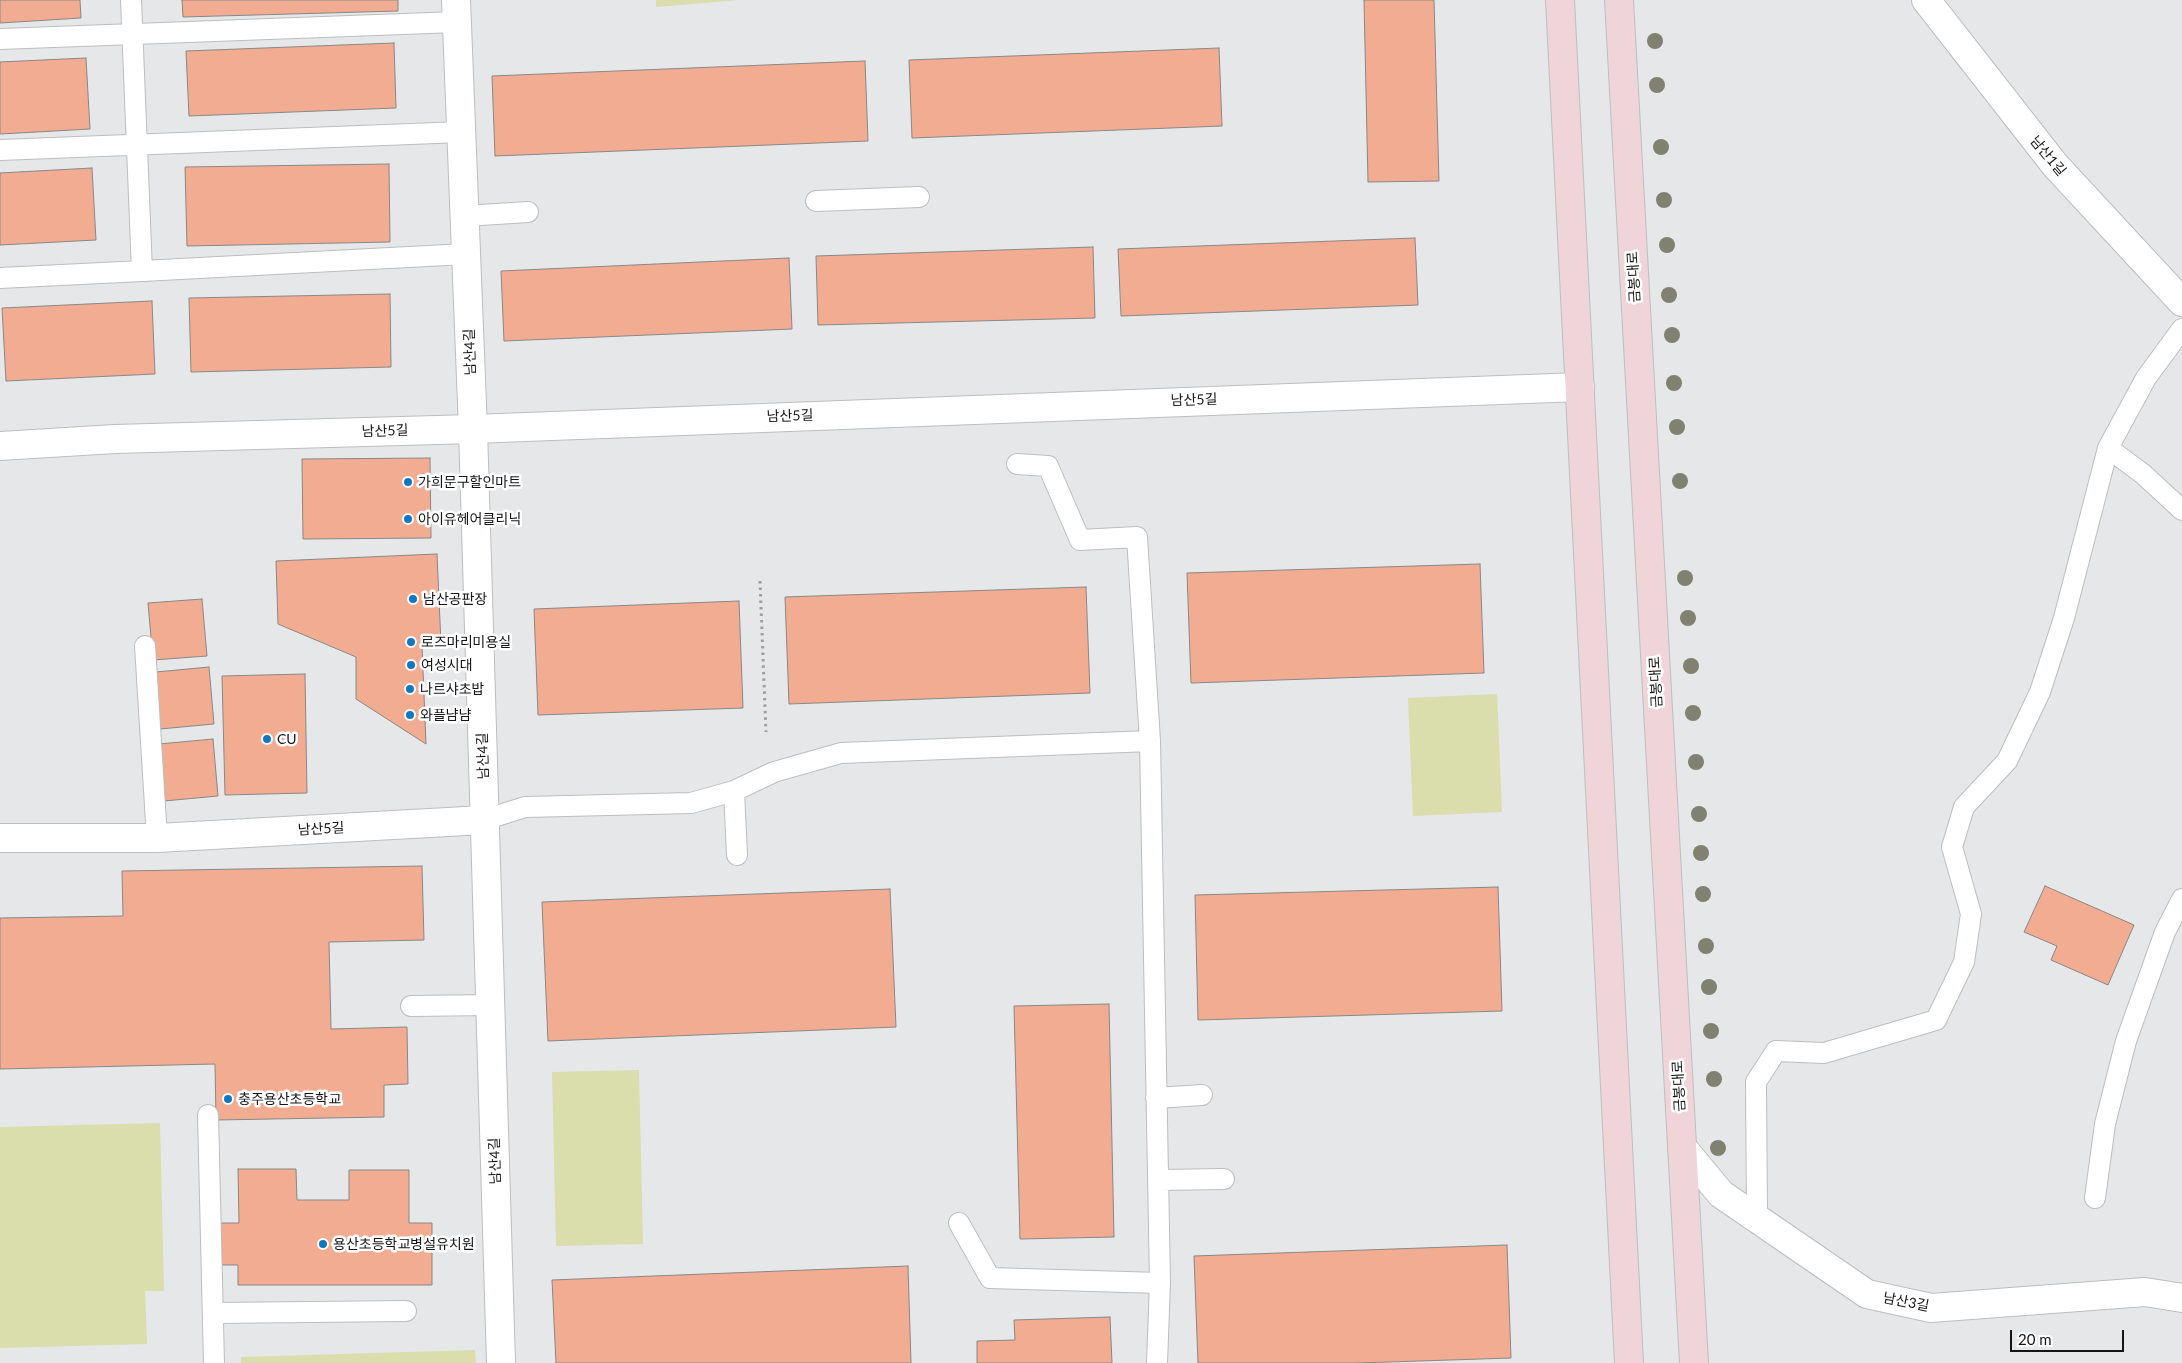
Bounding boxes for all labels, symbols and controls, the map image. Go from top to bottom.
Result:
street label: 남산1길 [2027,133,2069,179]
street label: 금봉대로 [1624,251,1644,303]
street label: 남산4길 [461,328,479,376]
street label: 남산5길 [1170,391,1218,409]
street label: 남산5길 [766,407,814,425]
street label: 남산5길 [361,422,409,440]
place label: 가희문구할인마트 [418,474,521,490]
marker: 가희문구할인마트 [402,476,414,488]
place label: 아이유헤어클리닉 [418,511,521,527]
marker: 아이유헤어클리닉 [402,513,414,525]
place label: 남산공판장 [423,591,487,607]
marker: 남산공판장 [407,593,419,605]
place label: 로즈마리미용실 [421,634,511,650]
marker: 로즈마리미용실 [405,636,417,648]
street label: 금봉대로 [1646,656,1666,708]
place label: 여성시대 [421,657,473,673]
marker: 여성시대 [405,659,417,671]
place label: 나르샤초밥 [420,681,484,697]
marker: 나르샤초밥 [404,683,416,695]
place label: 와플냠냠 [420,707,472,723]
marker: 와플냠냠 [404,709,416,721]
place label: CU [277,731,297,747]
street label: 남산4길 [474,732,492,780]
marker: CU [261,733,273,745]
street label: 남산5길 [297,819,345,839]
street label: 금봉대로 [1669,1060,1689,1112]
place label: 충주용산초등학교 [238,1091,341,1107]
marker: 충주용산초등학교 [222,1093,234,1105]
street label: 남산4길 [486,1137,504,1185]
place label: 용산초등학교병설유치원 [333,1236,475,1252]
marker: 용산초등학교병설유치원 [317,1238,329,1250]
street label: 남산3길 [1881,1289,1931,1315]
scale bar [2012,1320,2126,1352]
text: 20 m [2018,1330,2052,1348]

